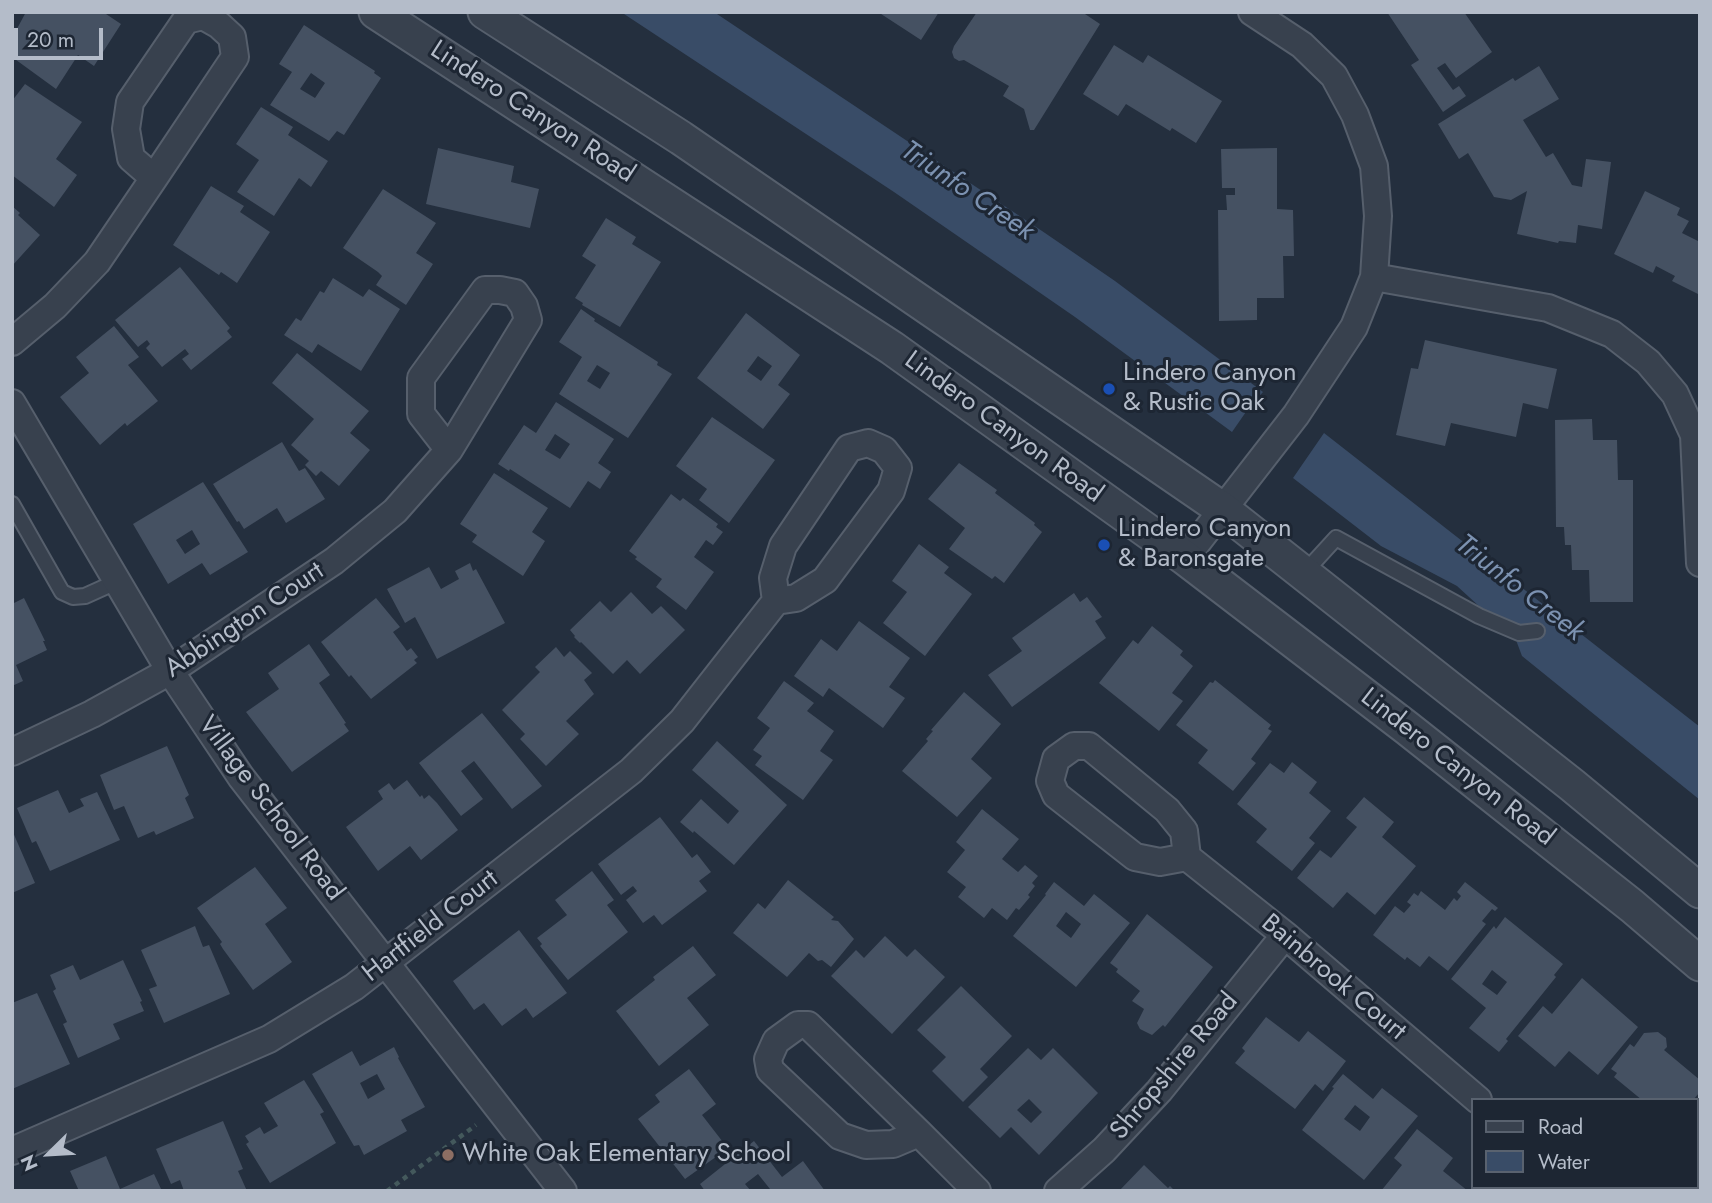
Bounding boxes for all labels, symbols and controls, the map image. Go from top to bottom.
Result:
scale bar [18,14,107,58]
text: 20 m [27,25,74,55]
street label: Lindero Canyon Road [424,35,640,191]
water label: Triunfo Creek [894,135,1040,249]
street label: Lindero Canyon Road [898,346,1108,510]
place label: Lindero Canyon & Rustic Oak [1123,358,1297,420]
marker: Lindero Canyon & Rustic Oak [1101,381,1117,397]
place label: Lindero Canyon & Baronsgate [1118,514,1292,576]
water label: Triunfo Creek [1448,528,1590,650]
marker: Lindero Canyon & Baronsgate [1096,537,1112,553]
street label: Abbington Court [160,556,330,686]
street label: Lindero Canyon Road [1354,683,1560,853]
street label: Village School Road [190,711,350,907]
street label: Hartfield Court [357,864,505,990]
street label: Bainbrook Court [1254,908,1412,1048]
street label: Shropshire Road [1105,987,1245,1147]
legend [1470,1098,1698,1189]
text: Road [1538,1112,1583,1142]
north arrow [14,1119,84,1189]
place label: White Oak Elementary School [462,1139,791,1171]
marker: White Oak Elementary School [440,1147,456,1163]
text: Water [1538,1147,1590,1177]
text: N [14,1150,45,1175]

